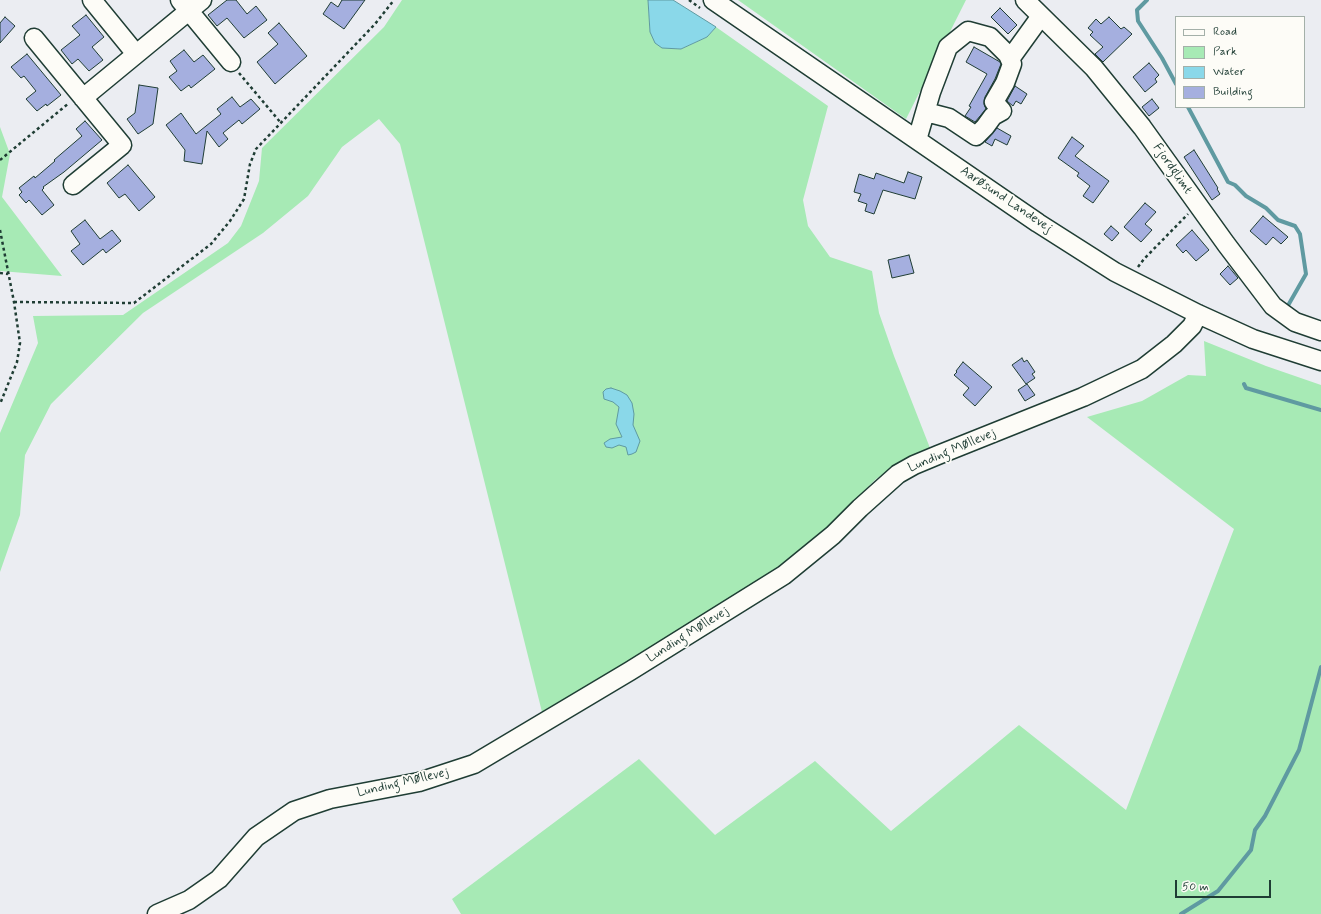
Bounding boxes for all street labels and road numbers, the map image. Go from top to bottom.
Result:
street label: Fjordglimt [1149,141,1195,197]
street label: Aarøsund Landevej [957,163,1055,237]
street label: Lunding Møllevej [906,425,998,477]
street label: Lunding Møllevej [644,604,732,666]
street label: Lunding Møllevej [356,765,450,801]

